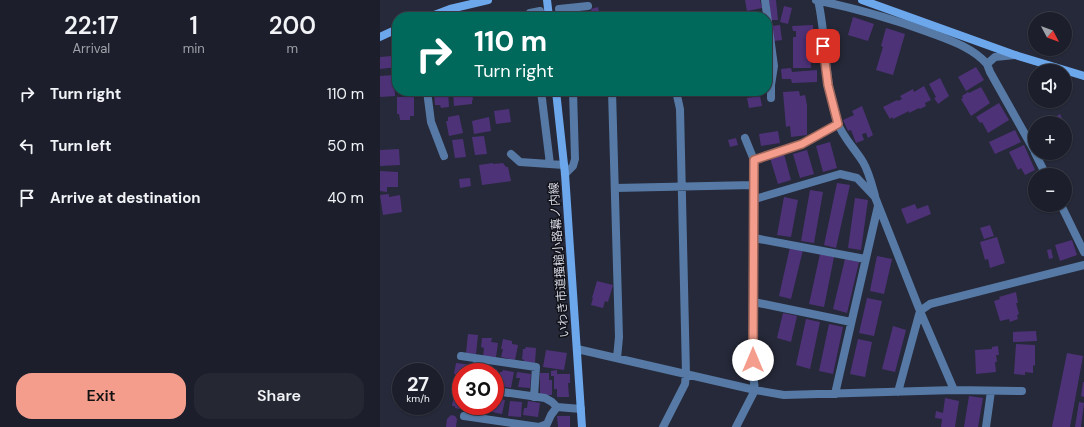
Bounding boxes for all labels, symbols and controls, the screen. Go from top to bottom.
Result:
text: 22:17 [64,10,119,41]
text: 1 [190,10,198,41]
text: 200 [269,10,316,41]
north arrow [1028,12,1072,56]
map controls [1028,12,1072,212]
text: 110 m [474,23,547,60]
icon: right [408,28,460,80]
pin [806,29,840,63]
icon: arrive [812,35,834,57]
text: Arrival [72,40,110,57]
text: min [183,40,205,57]
text: m [287,40,298,57]
text: Turn right [474,59,554,83]
button: sound [1028,64,1072,108]
icon: right [16,83,38,105]
text: Turn right [50,84,121,104]
text: 110 m [327,84,364,104]
button: + [1028,116,1072,160]
icon: left [16,135,38,157]
text: Turn left [50,136,111,156]
text: 50 m [327,136,364,156]
button: − [1028,168,1072,212]
street label: いわき市道搔槌小路幕ノ内線 [546,182,572,338]
icon: arrive [16,187,38,209]
text: Arrive at destination [50,188,201,208]
text: 40 m [327,188,364,208]
position arrow [732,339,774,381]
speed limit sign: 30 [452,363,504,415]
text: 27 [407,371,429,397]
button: Exit [16,373,186,419]
button: Share [194,373,364,419]
text: km/h [406,392,430,405]

